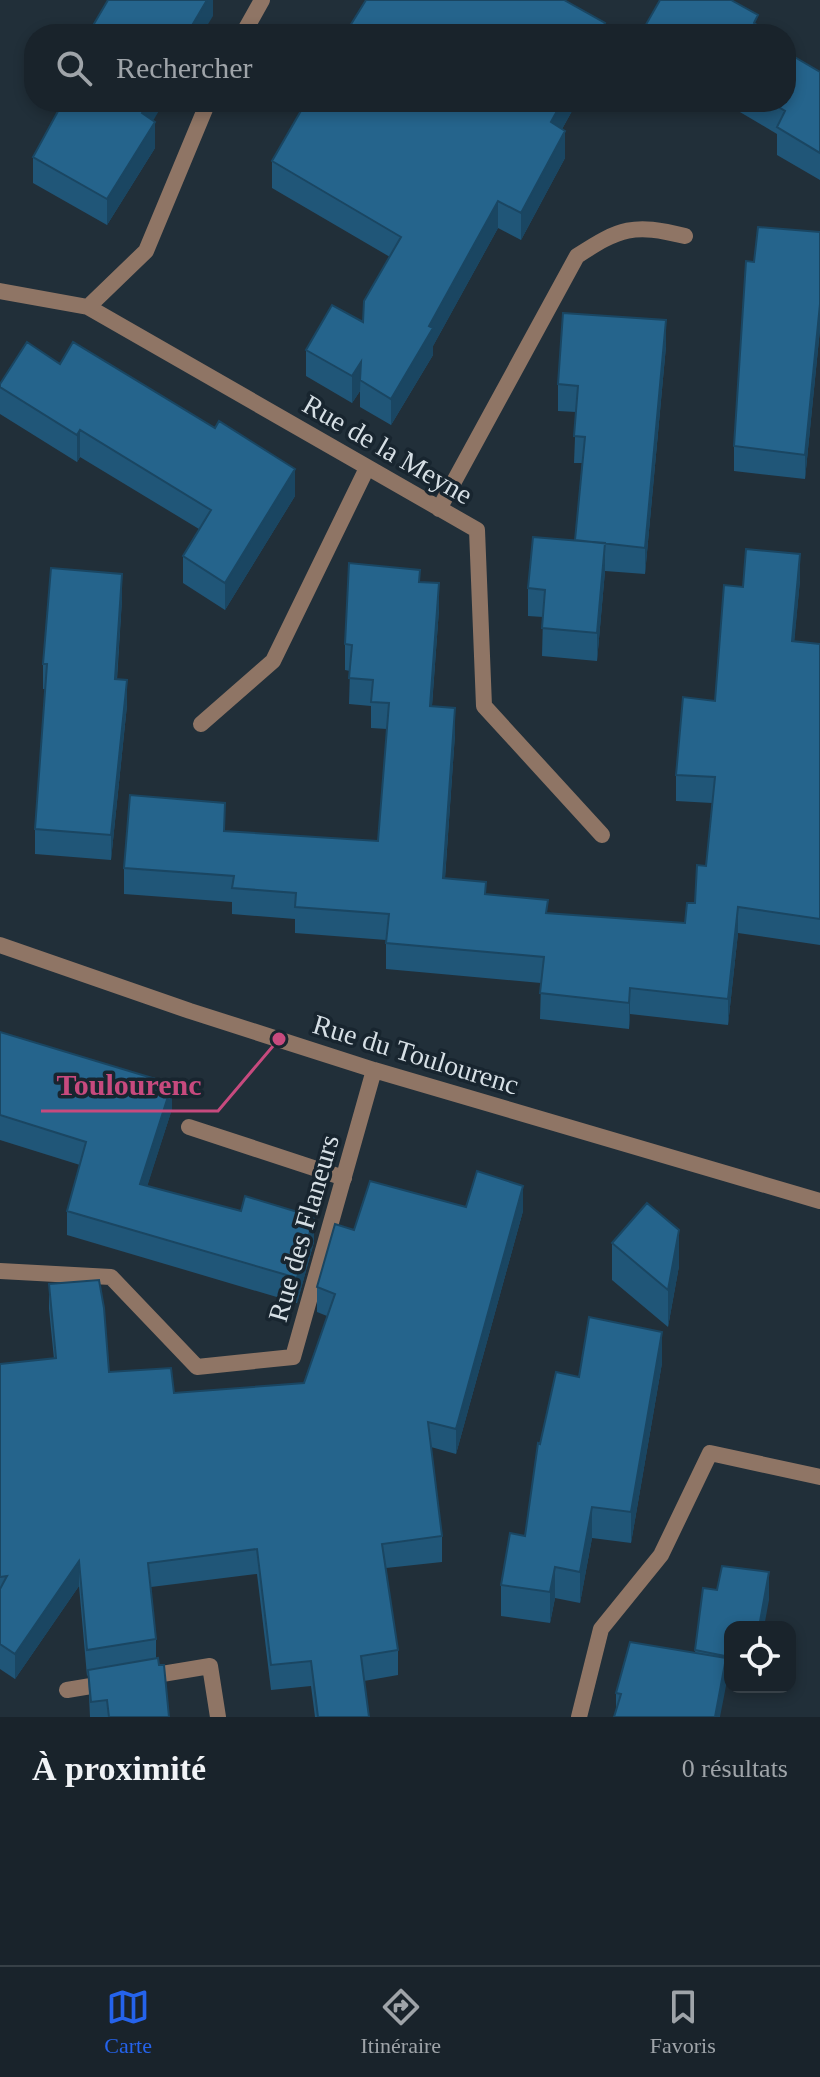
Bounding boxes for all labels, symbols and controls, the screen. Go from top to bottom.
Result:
search box [24,24,796,112]
icon: search [52,46,96,90]
text: Rechercher [116,51,253,84]
street label: Rue de la Meyne [298,388,478,510]
street label: Rue du Toulourenc [309,1008,523,1101]
callout: Toulourenc [41,1057,218,1111]
text: Toulourenc [56,1068,202,1101]
street label: Rue des Flaneurs [262,1131,345,1325]
map controls [724,1621,796,1693]
button: locate [724,1621,796,1693]
text: À proximité [32,1750,206,1787]
text: 0 résultats [682,1754,788,1783]
tab: Carte [104,1985,152,2059]
tab: Itinéraire [361,1985,441,2059]
tab: Favoris [650,1985,716,2059]

